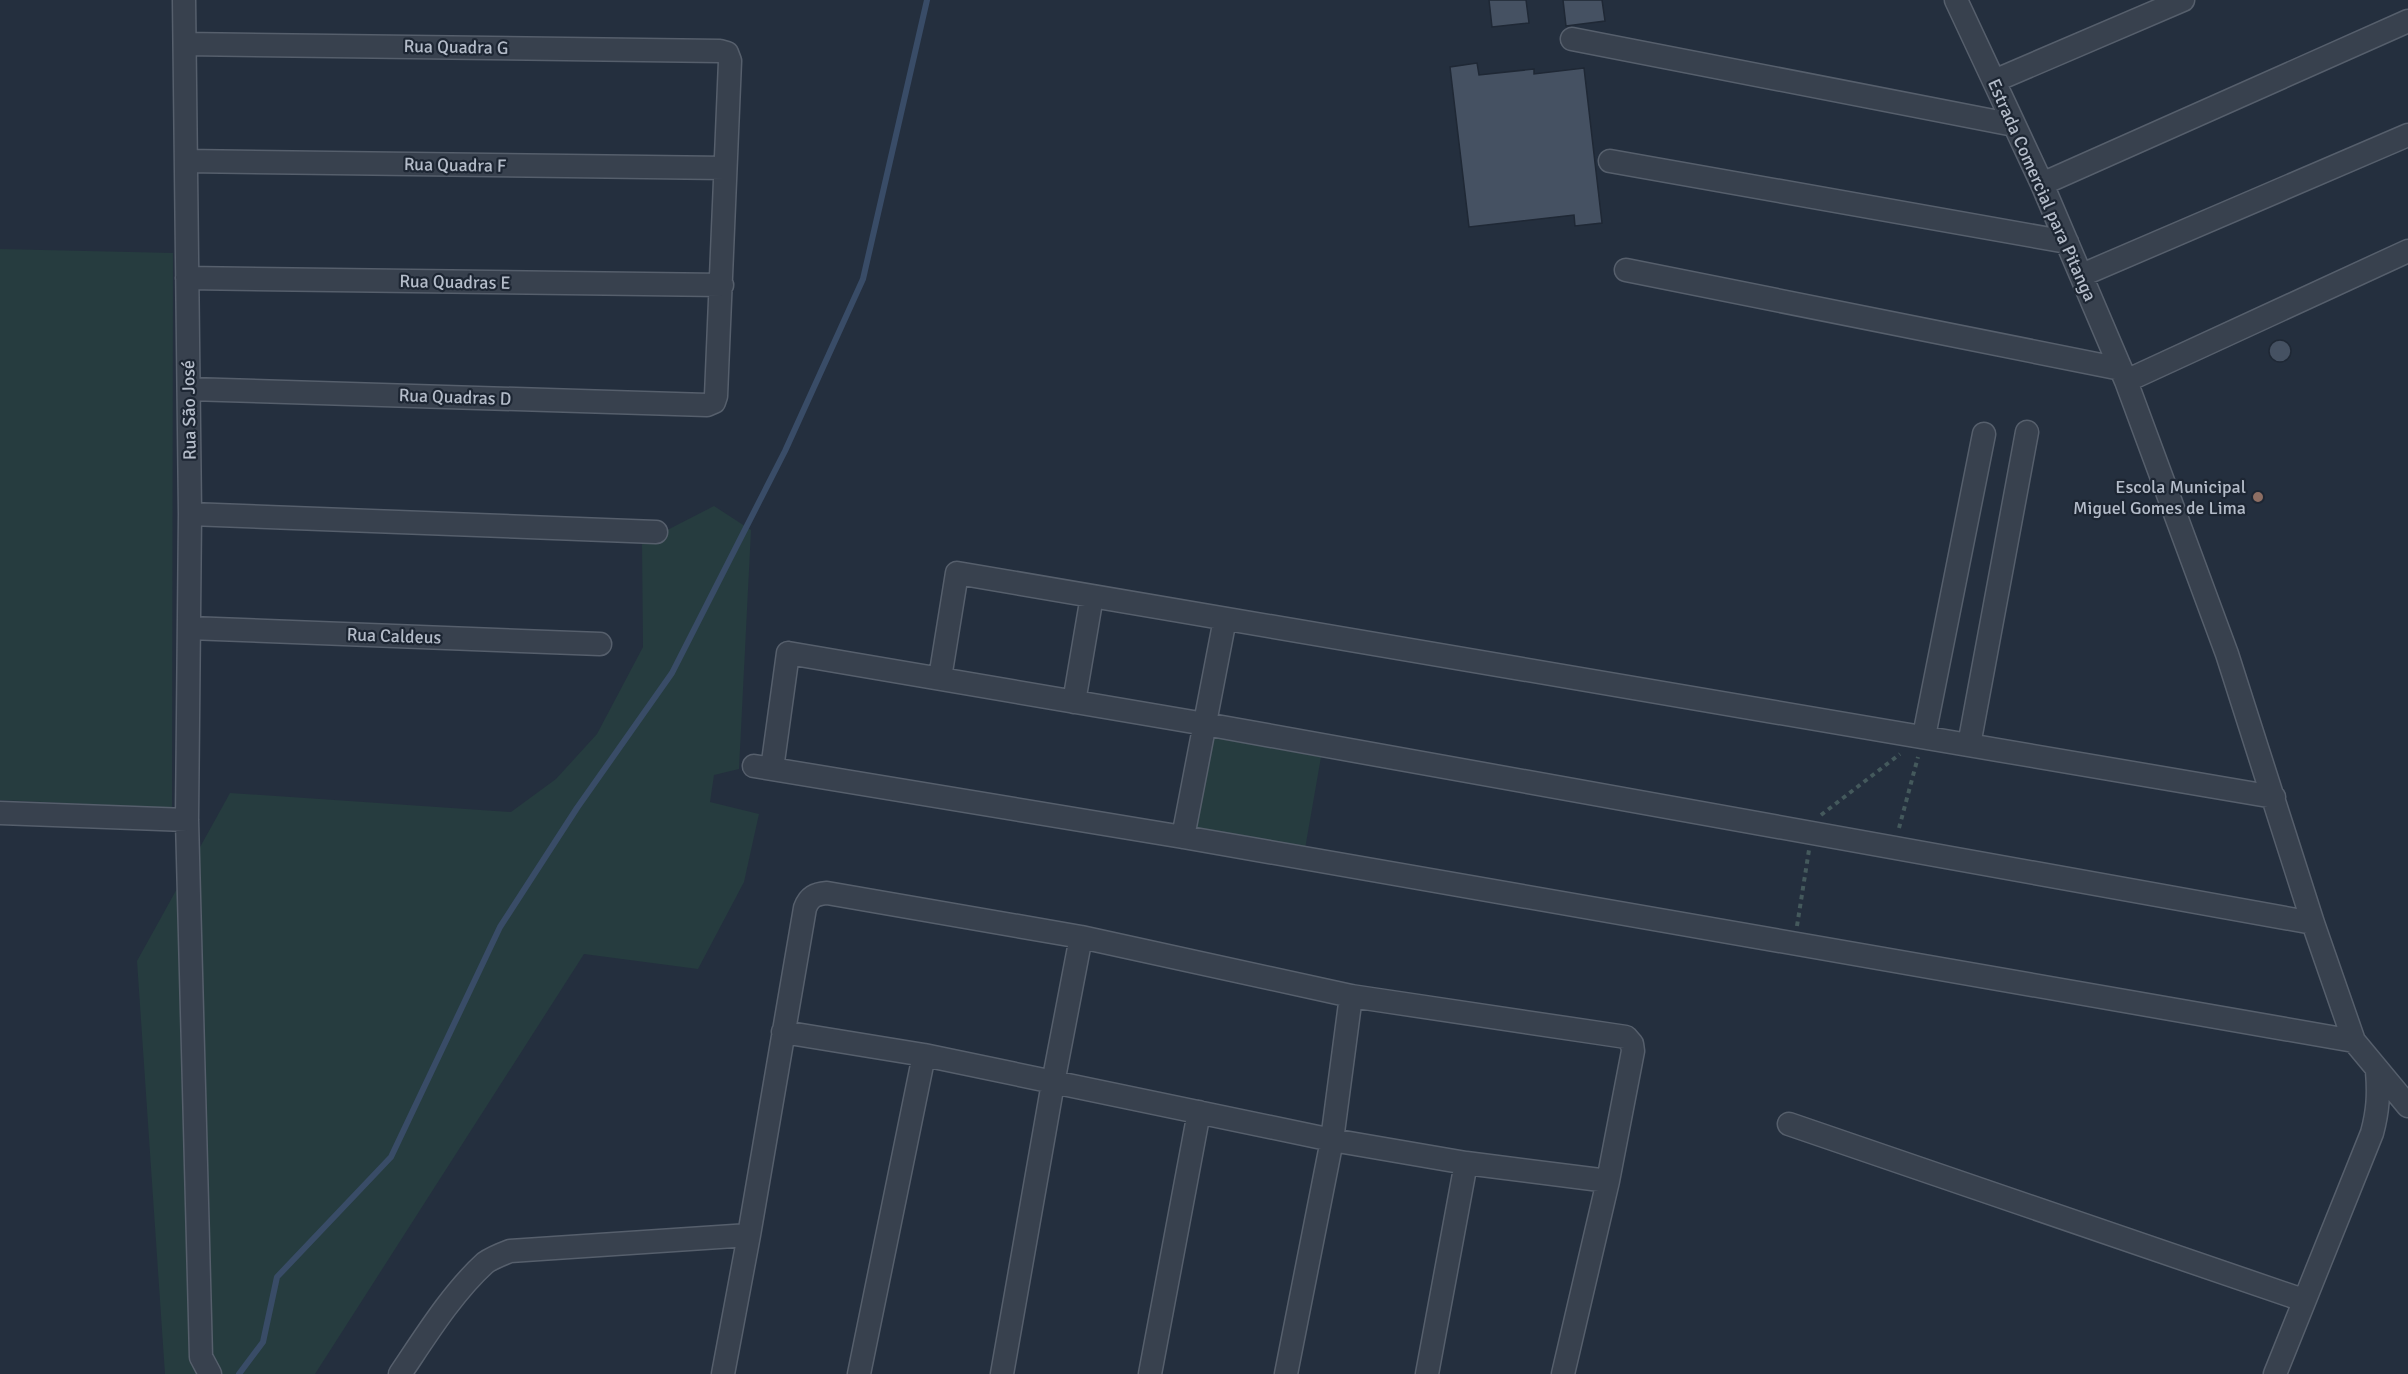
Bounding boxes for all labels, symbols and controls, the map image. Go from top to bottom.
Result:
street label: Rua Quadra G [403,35,509,59]
street label: Estrada Comercial para Pitanga [1983,75,2101,305]
street label: Rua Quadra F [404,153,506,177]
street label: Rua Quadras E [399,270,511,294]
street label: Rua São José [177,360,201,460]
street label: Rua Quadras D [398,384,512,410]
place label: Escola Municipal Miguel Gomes de Lima [2073,476,2246,519]
marker: Escola Municipal Miguel Gomes de Lima [2251,490,2265,504]
street label: Rua Caldeus [346,623,442,649]

